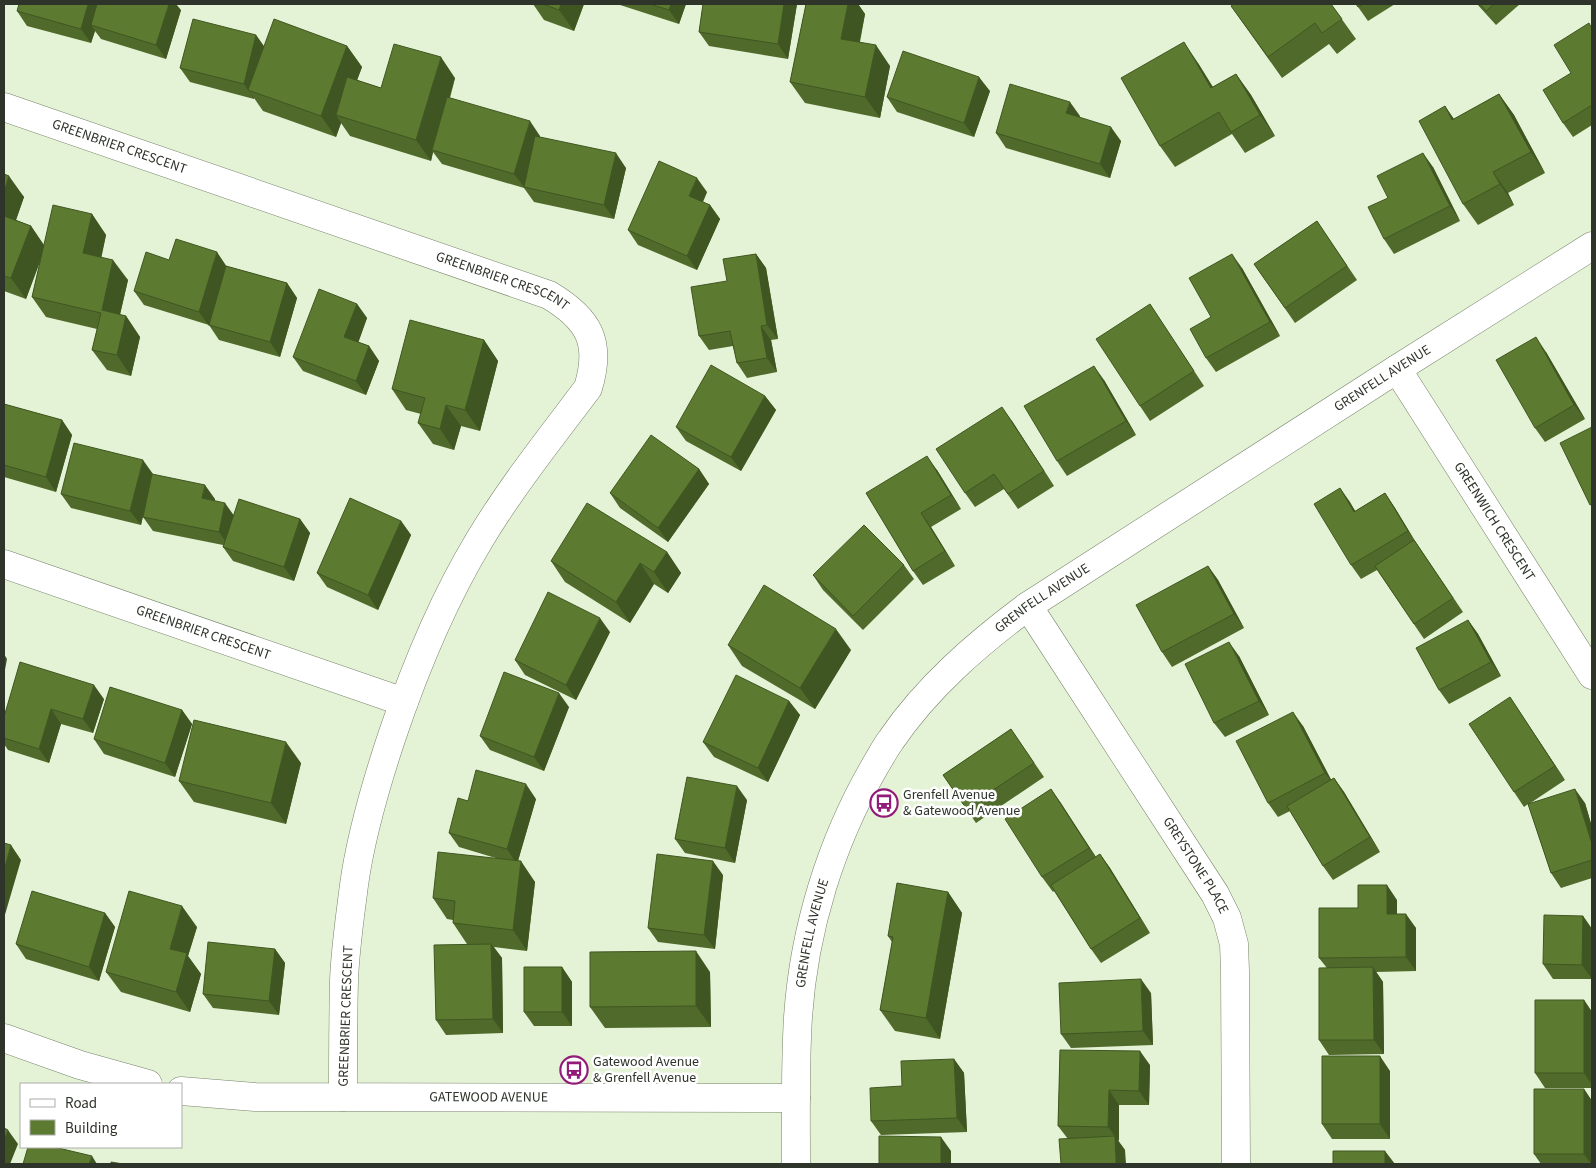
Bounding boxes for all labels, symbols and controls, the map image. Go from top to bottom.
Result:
street label: GREENBRIER CRESCENT [49,114,190,179]
street label: GREENBRIER CRESCENT [433,247,574,316]
street label: GRENFELL AVENUE [1330,340,1435,417]
street label: GREENWICH CRESCENT [1449,458,1540,586]
street label: GRENFELL AVENUE [991,559,1094,638]
street label: GREENBRIER CRESCENT [133,600,274,665]
place label: Grenfell Avenue & Gatewood Avenue [903,785,1020,821]
bus stop icon: Grenfell Avenue & Gatewood Avenue [869,788,899,818]
street label: GREYSTONE PLACE [1158,813,1233,917]
street label: GRENFELL AVENUE [791,876,834,989]
street label: GREENBRIER CRESCENT [334,945,358,1087]
place label: Gatewood Avenue & Grenfell Avenue [593,1052,699,1088]
bus stop icon: Gatewood Avenue & Grenfell Avenue [559,1055,589,1085]
legend [20,1083,182,1148]
street label: GATEWOOD AVENUE [429,1087,548,1108]
text: Road [65,1093,97,1114]
text: Building [65,1118,118,1139]

